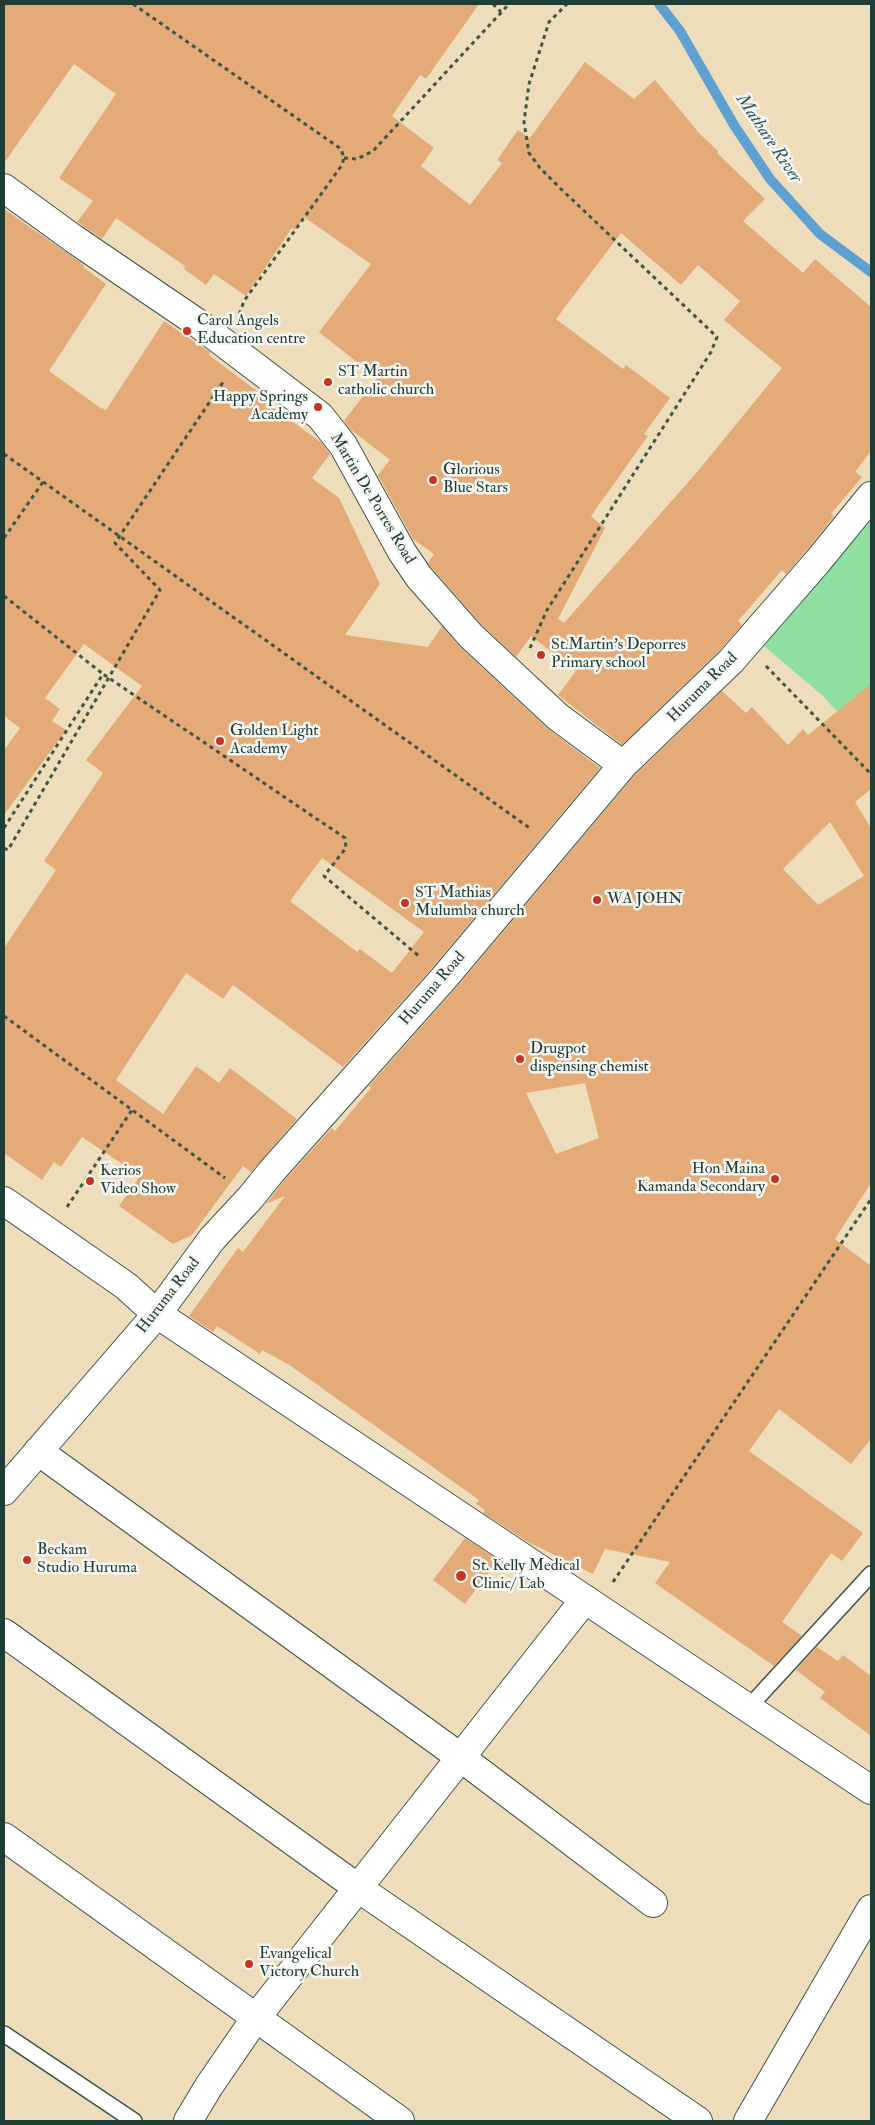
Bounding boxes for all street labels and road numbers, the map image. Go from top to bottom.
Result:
street label: Martin De Porres Road [325,430,419,568]
street label: Huruma Road [664,649,742,727]
street label: Huruma Road [396,948,470,1030]
street label: Huruma Road [133,1254,205,1338]

